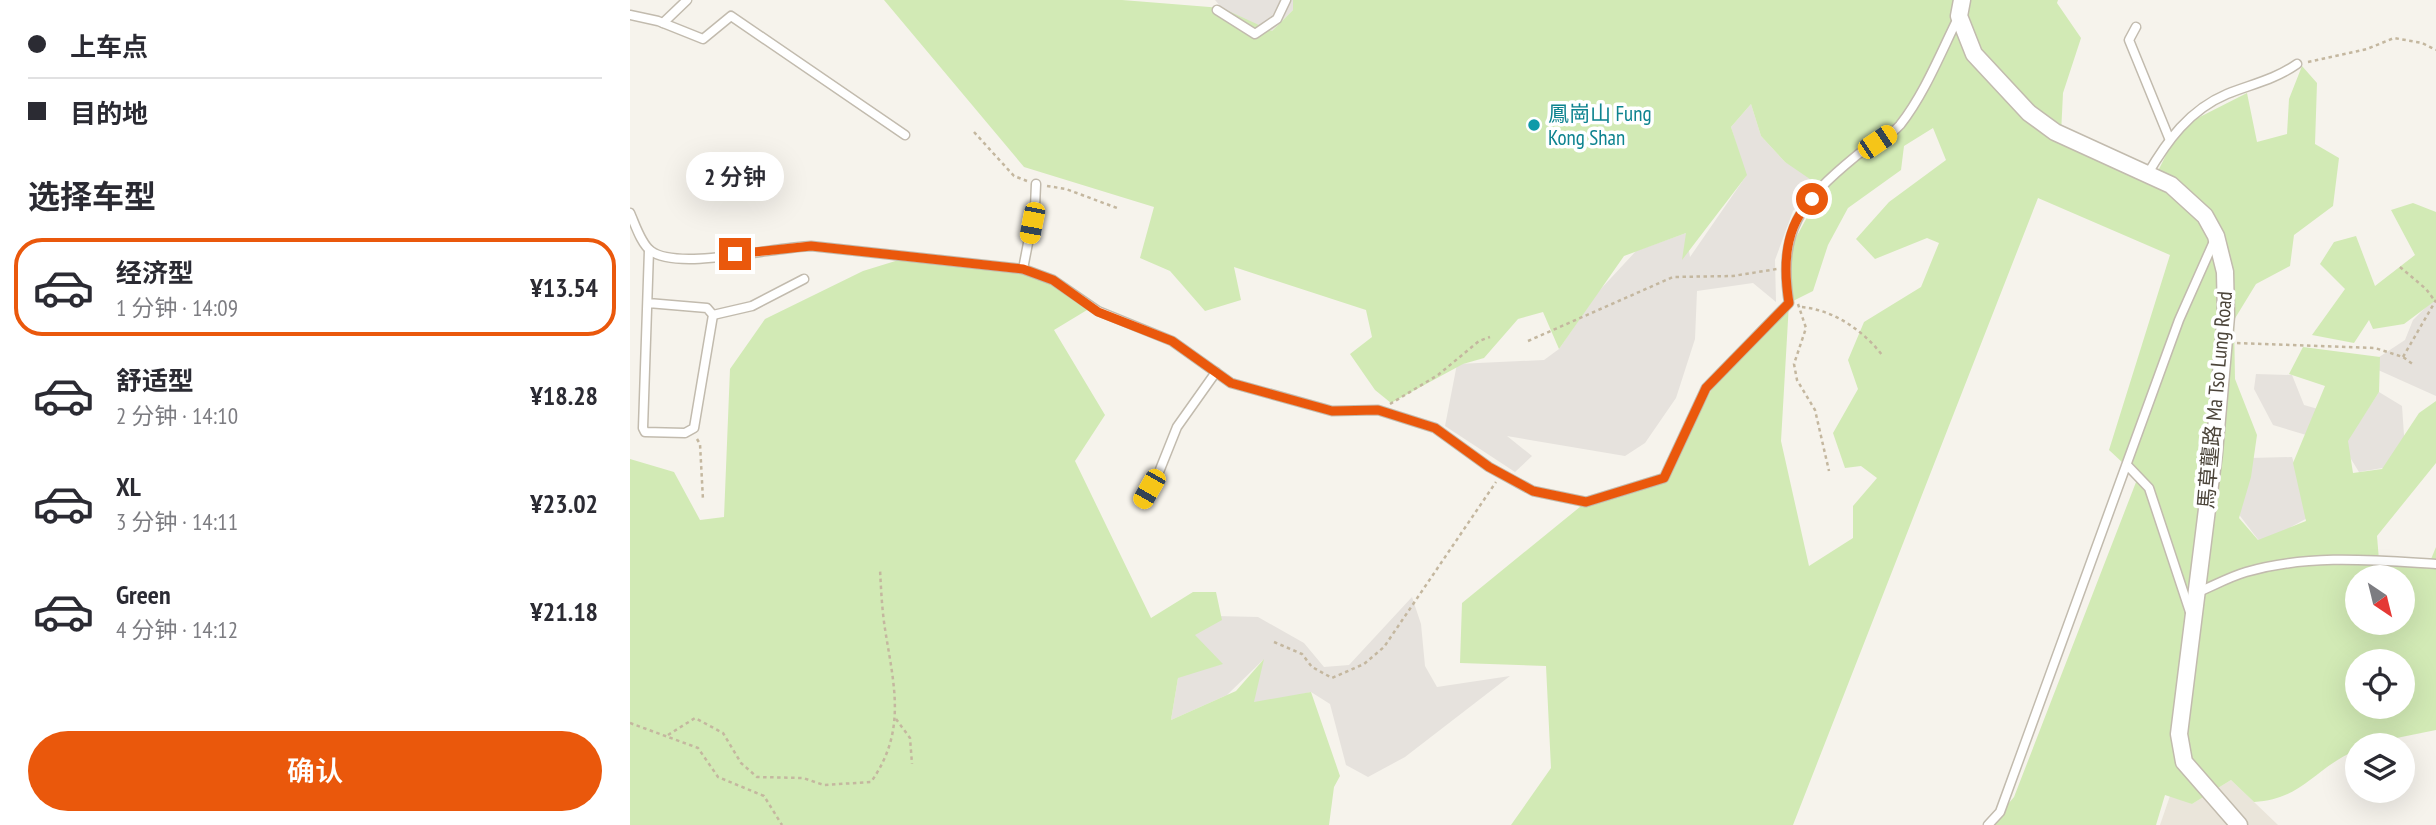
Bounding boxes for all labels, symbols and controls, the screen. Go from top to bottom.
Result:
text: 上车点 [70,30,148,63]
text: 目的地 [70,97,148,130]
place label: 鳳崗山 Fung Kong Shan [1548,100,1652,151]
marker: 鳳崗山 Fung Kong Shan [1526,117,1542,133]
car [1854,122,1901,162]
callout: 2 分钟 [686,152,784,202]
text: 2 分钟 [704,162,766,191]
text: 选择车型 [28,175,156,217]
route start [1796,183,1828,215]
car [1018,200,1047,246]
route end [719,238,751,270]
icon: car [32,256,95,319]
text: 经济型 [116,256,194,289]
text: ¥13.54 [530,271,598,304]
street label: 馬草壟路 Ma Tso Lung Road [2192,290,2238,510]
text: 1 分钟 · 14:09 [116,293,238,322]
icon: car [32,364,95,427]
text: 舒适型 [116,364,194,397]
text: ¥18.28 [530,379,598,412]
text: 2 分钟 · 14:10 [116,401,238,430]
car [1130,466,1169,512]
text: XL [116,470,141,503]
icon: car [32,472,95,535]
text: ¥23.02 [530,487,598,520]
text: 3 分钟 · 14:11 [116,507,238,536]
north arrow [2345,565,2415,635]
map controls [2345,565,2415,803]
text: Green [116,578,171,611]
icon: car [32,580,95,643]
text: ¥21.18 [530,595,598,628]
text: 4 分钟 · 14:12 [116,615,238,644]
button: locate [2345,649,2415,719]
button: 确认 [28,731,602,811]
button: layers [2345,733,2415,803]

